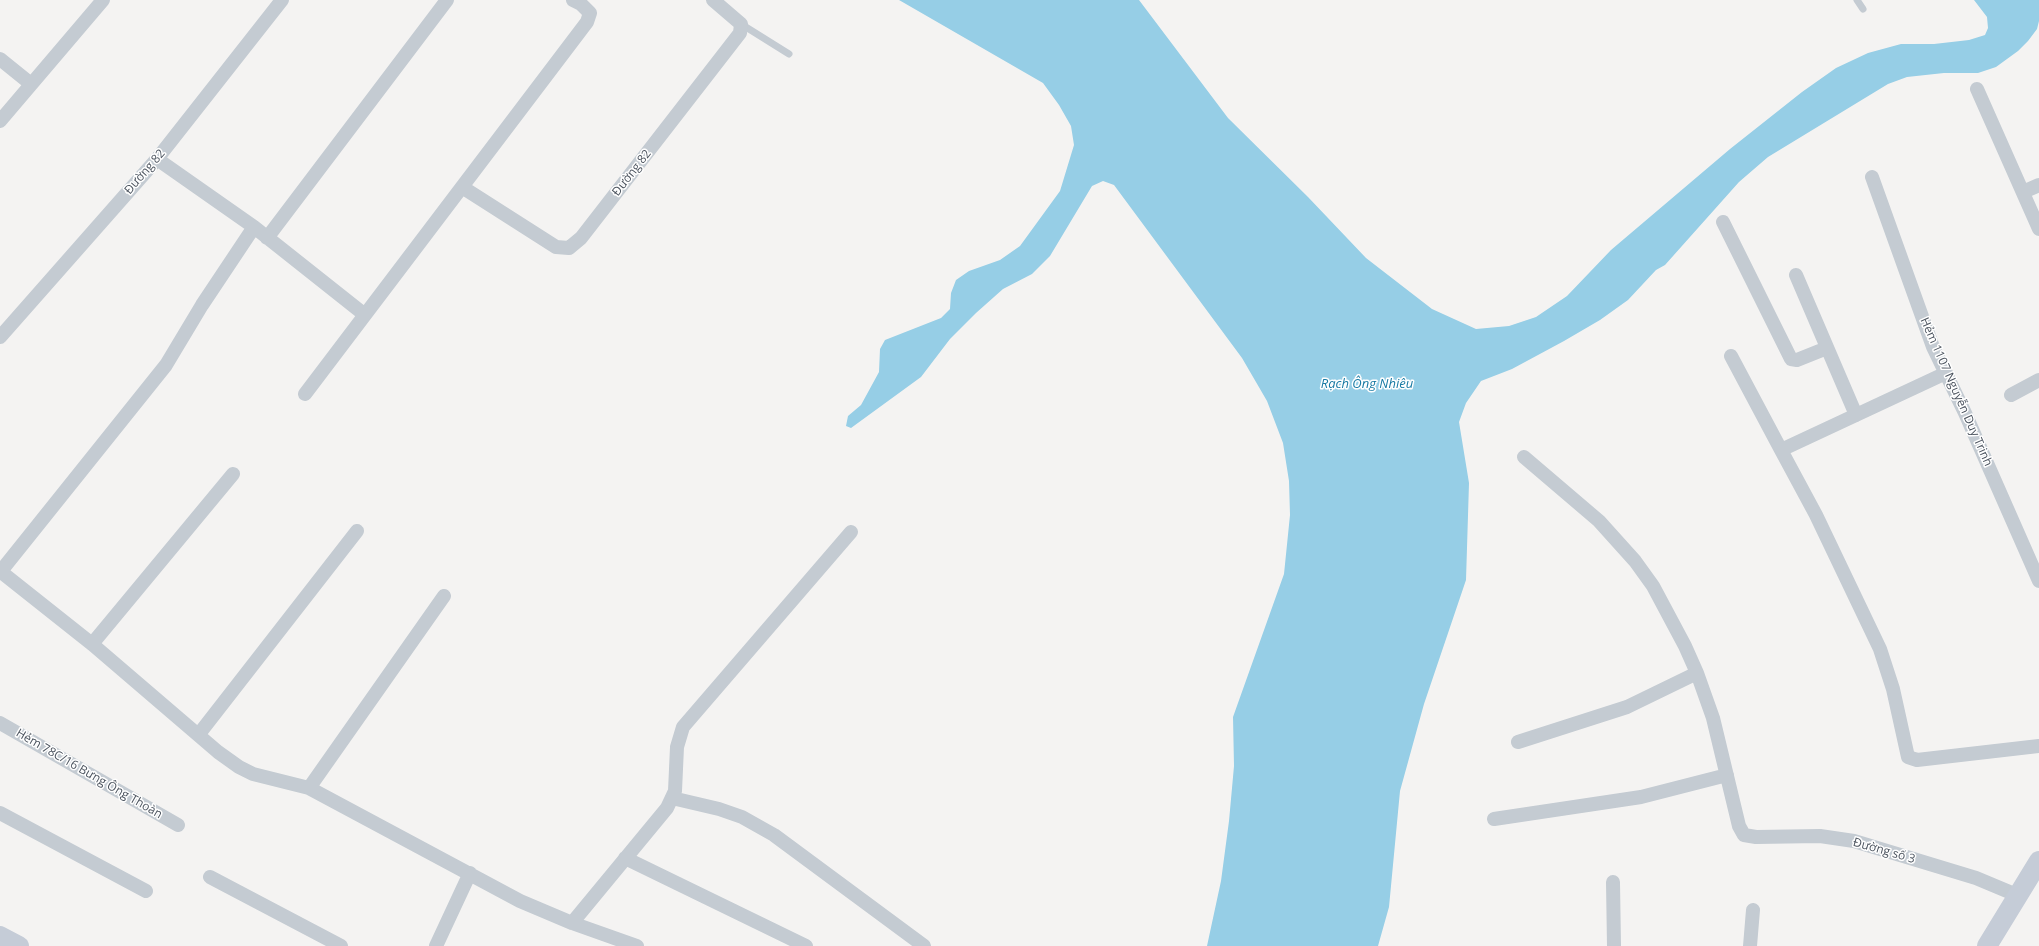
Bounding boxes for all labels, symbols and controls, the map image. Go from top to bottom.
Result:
street label: Đường 82 [122,147,168,197]
street label: Đường 82 [609,147,655,199]
street label: Hẻm 1107 Nguyễn Duy Trinh [1917,316,1995,468]
water label: Rạch Ông Nhiêu [1321,376,1413,392]
street label: Hẻm 78C/16 Bưng Ông Thoàn [13,726,165,822]
street label: Đường số 3 [1851,835,1917,867]

